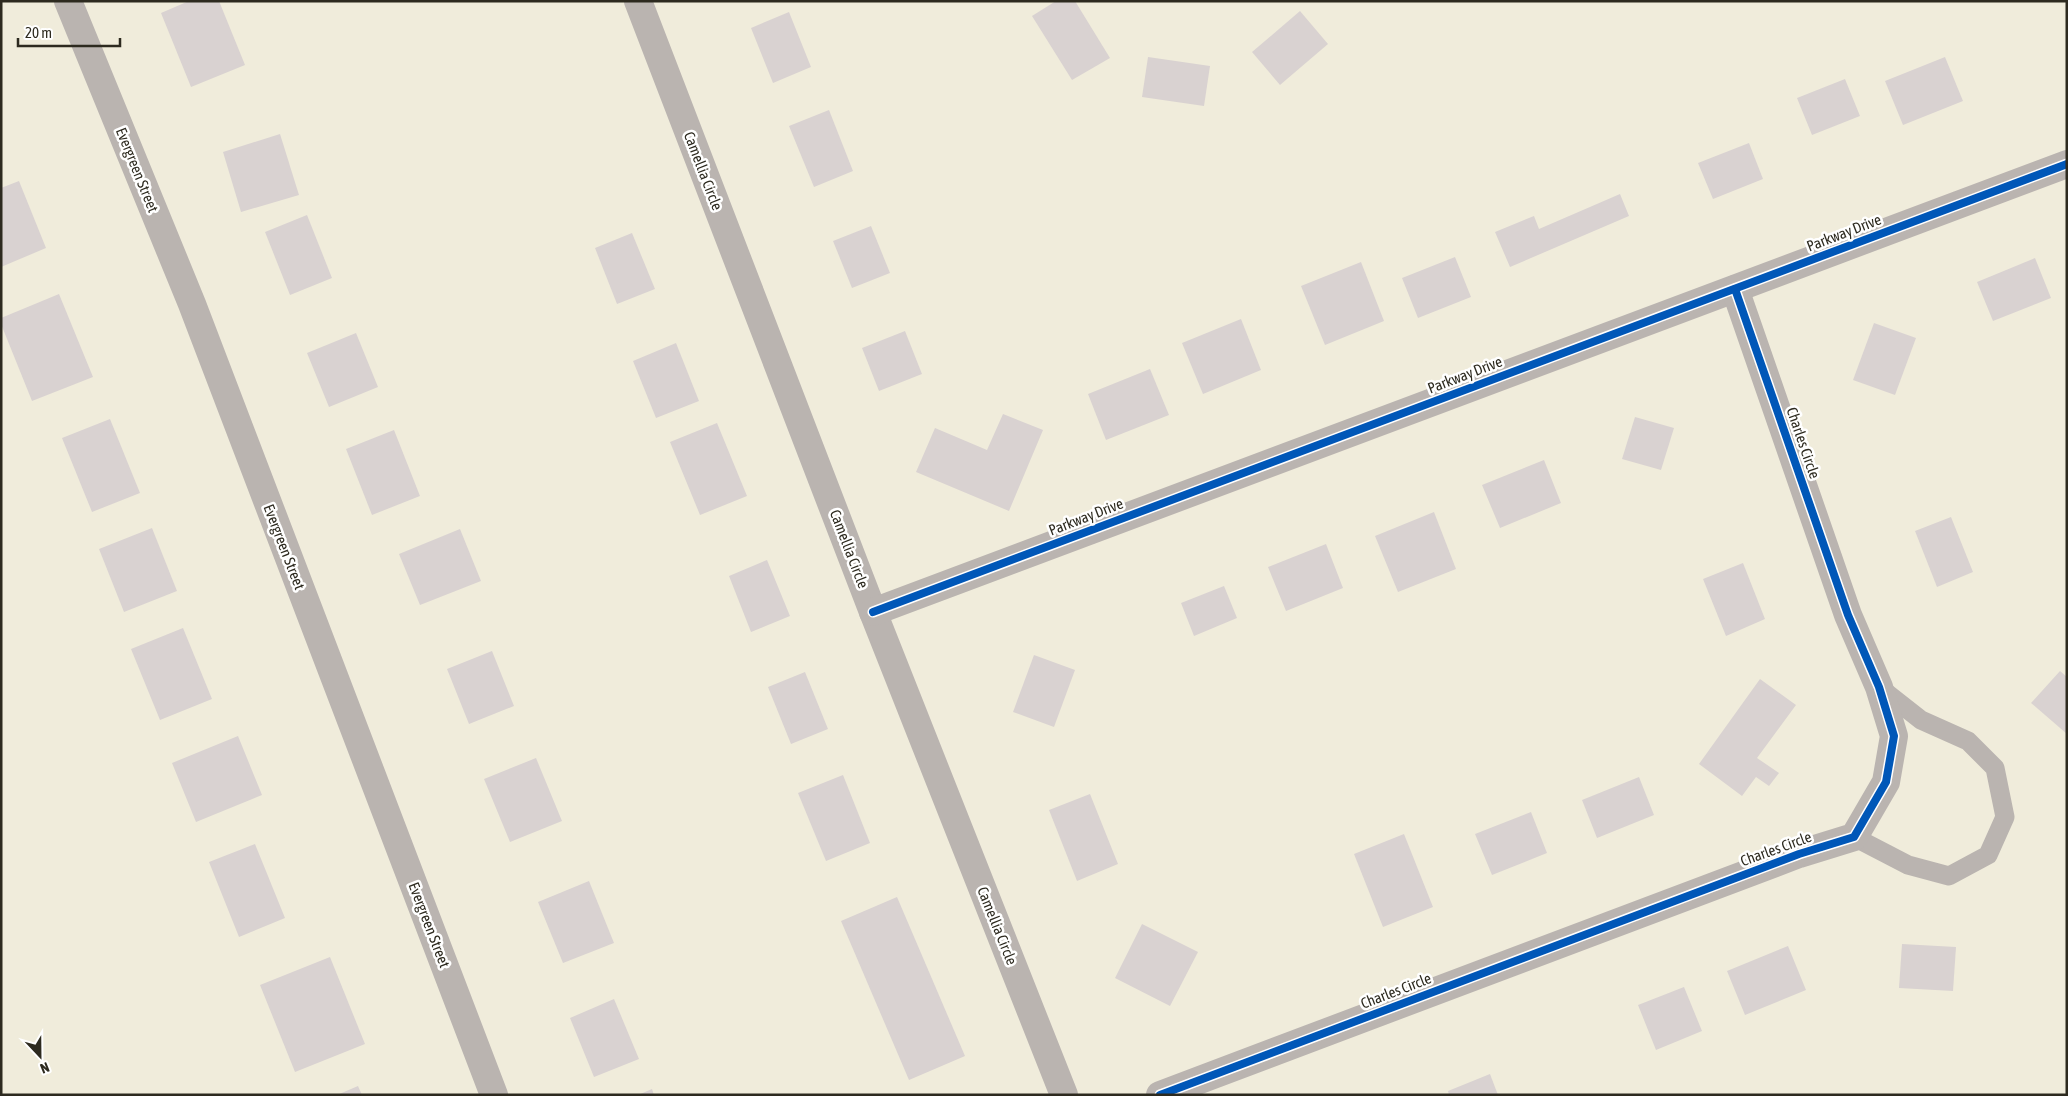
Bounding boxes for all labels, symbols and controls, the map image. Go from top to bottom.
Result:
scale bar [18,15,120,47]
text: 20 m [25,24,52,41]
street label: Evergreen Street [113,125,162,215]
street label: Camellia Circle [681,129,726,213]
street label: Parkway Drive [1804,211,1884,254]
street label: Parkway Drive [1425,353,1505,396]
street label: Charles Circle [1783,405,1824,481]
street label: Parkway Drive [1046,495,1126,538]
street label: Evergreen Street [260,502,309,592]
street label: Camellia Circle [827,507,872,591]
street label: Charles Circle [1738,828,1814,869]
street label: Evergreen Street [405,880,454,970]
street label: Camellia Circle [974,884,1021,967]
street label: Charles Circle [1358,969,1434,1012]
north arrow [15,1031,65,1081]
text: N [38,1059,52,1077]

